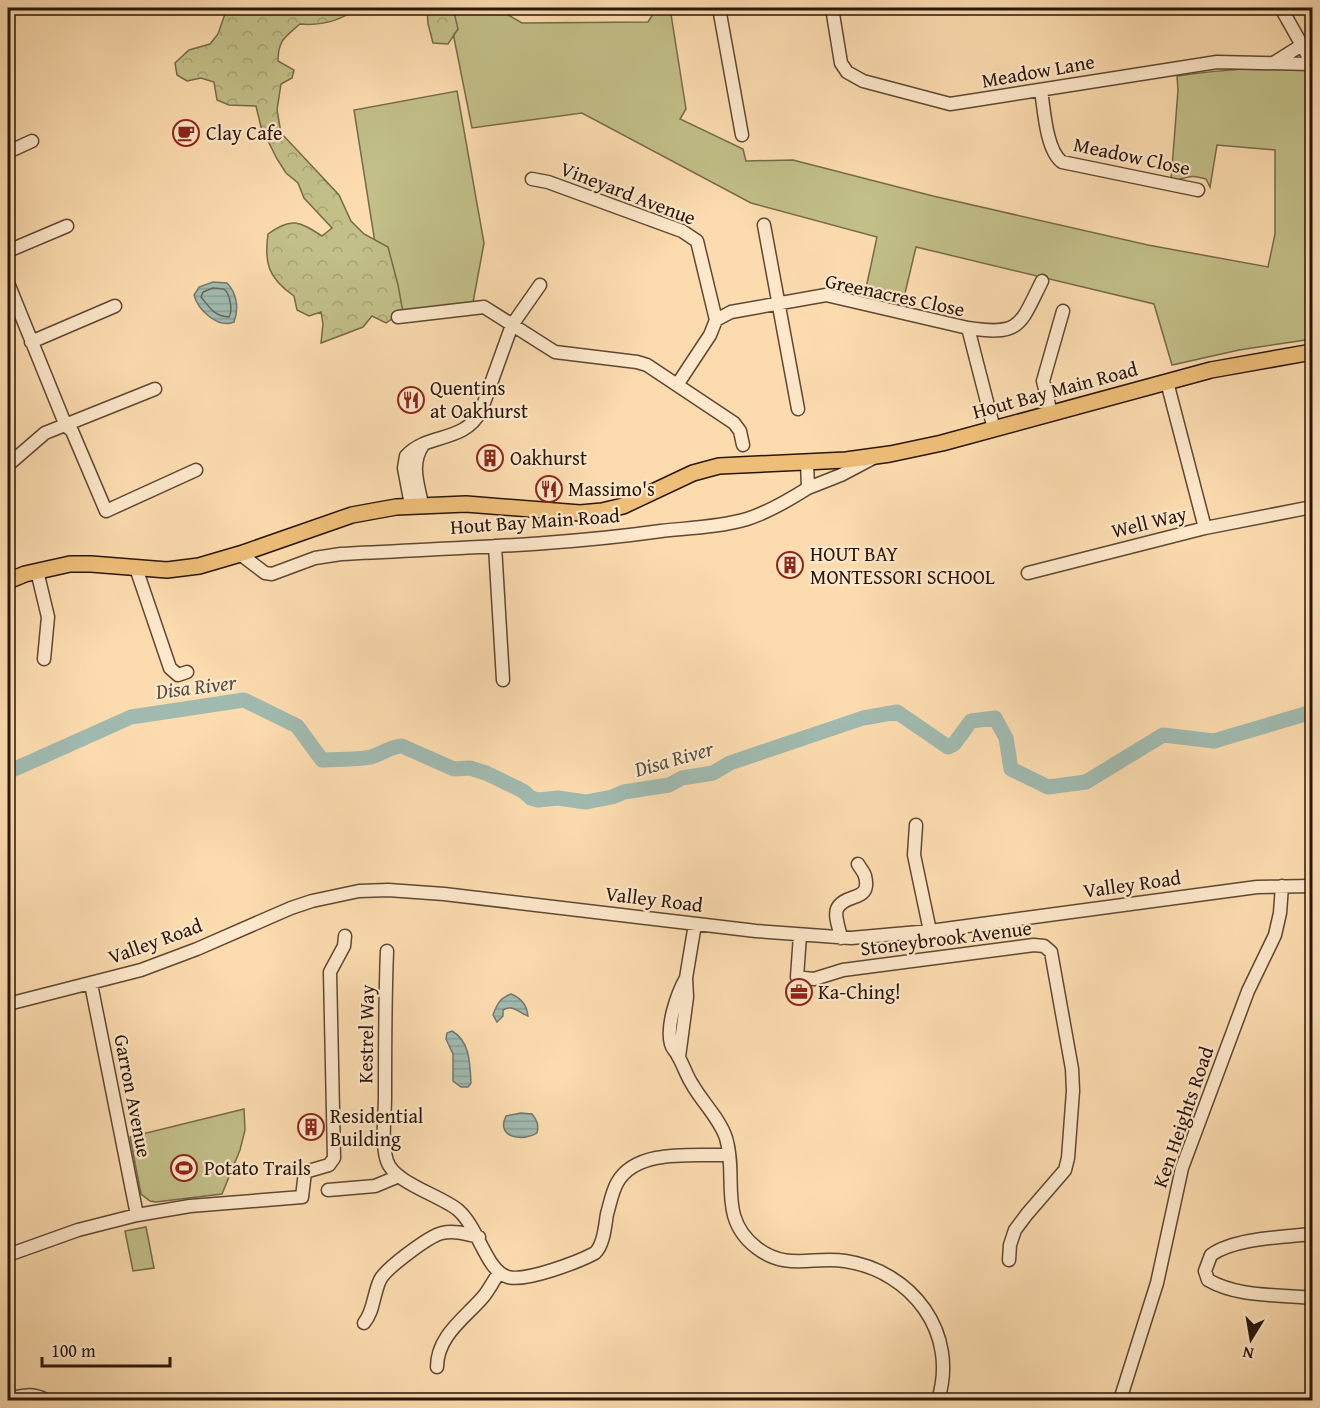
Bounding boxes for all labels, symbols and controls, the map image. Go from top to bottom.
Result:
street label: Meadow Lane [979,46,1097,95]
cafe icon: Clay Cafe [171,118,201,148]
place label: Clay Cafe [206,118,282,147]
street label: Meadow Close [1071,129,1193,182]
street label: Vineyard Avenue [556,153,700,232]
street label: Greenacres Close [823,266,967,323]
street label: Hout Bay Main Road [969,353,1141,426]
place label: Quentins at Oakhurst [430,373,528,425]
restaurant icon: Quentins at Oakhurst [396,385,426,415]
building icon: Oakhurst [475,443,505,473]
place label: Oakhurst [510,443,587,472]
restaurant icon: Massimo's [534,474,564,504]
place label: Massimo's [568,474,655,503]
street label: Well Way [1108,498,1190,545]
street label: Hout Bay Main Road [449,500,621,541]
place label: HOUT BAY MONTESSORI SCHOOL [810,539,995,591]
building icon: HOUT BAY MONTESSORI SCHOOL [775,550,805,580]
water label: Disa River [153,666,239,707]
water label: Disa River [630,732,718,785]
street label: Valley Road [1081,862,1183,905]
street label: Valley Road [604,878,705,919]
street label: Valley Road [104,910,206,971]
street label: Stoneybrook Avenue [859,913,1033,962]
office icon: Ka-Ching! [784,977,814,1007]
place label: Ka-Ching! [818,977,901,1006]
street label: Kestrel Way [350,984,381,1084]
street label: Garron Avenue [107,1032,160,1160]
street label: Ken Heights Road [1145,1042,1220,1191]
place label: Residential Building [330,1101,424,1153]
building icon: Residential Building [296,1112,326,1142]
sports icon: Potato Trails [169,1153,199,1183]
place label: Potato Trails [204,1153,311,1182]
north arrow [1221,1309,1281,1369]
scale bar [42,1330,170,1368]
text: 100 m [51,1337,96,1364]
text: N [1240,1341,1256,1367]

